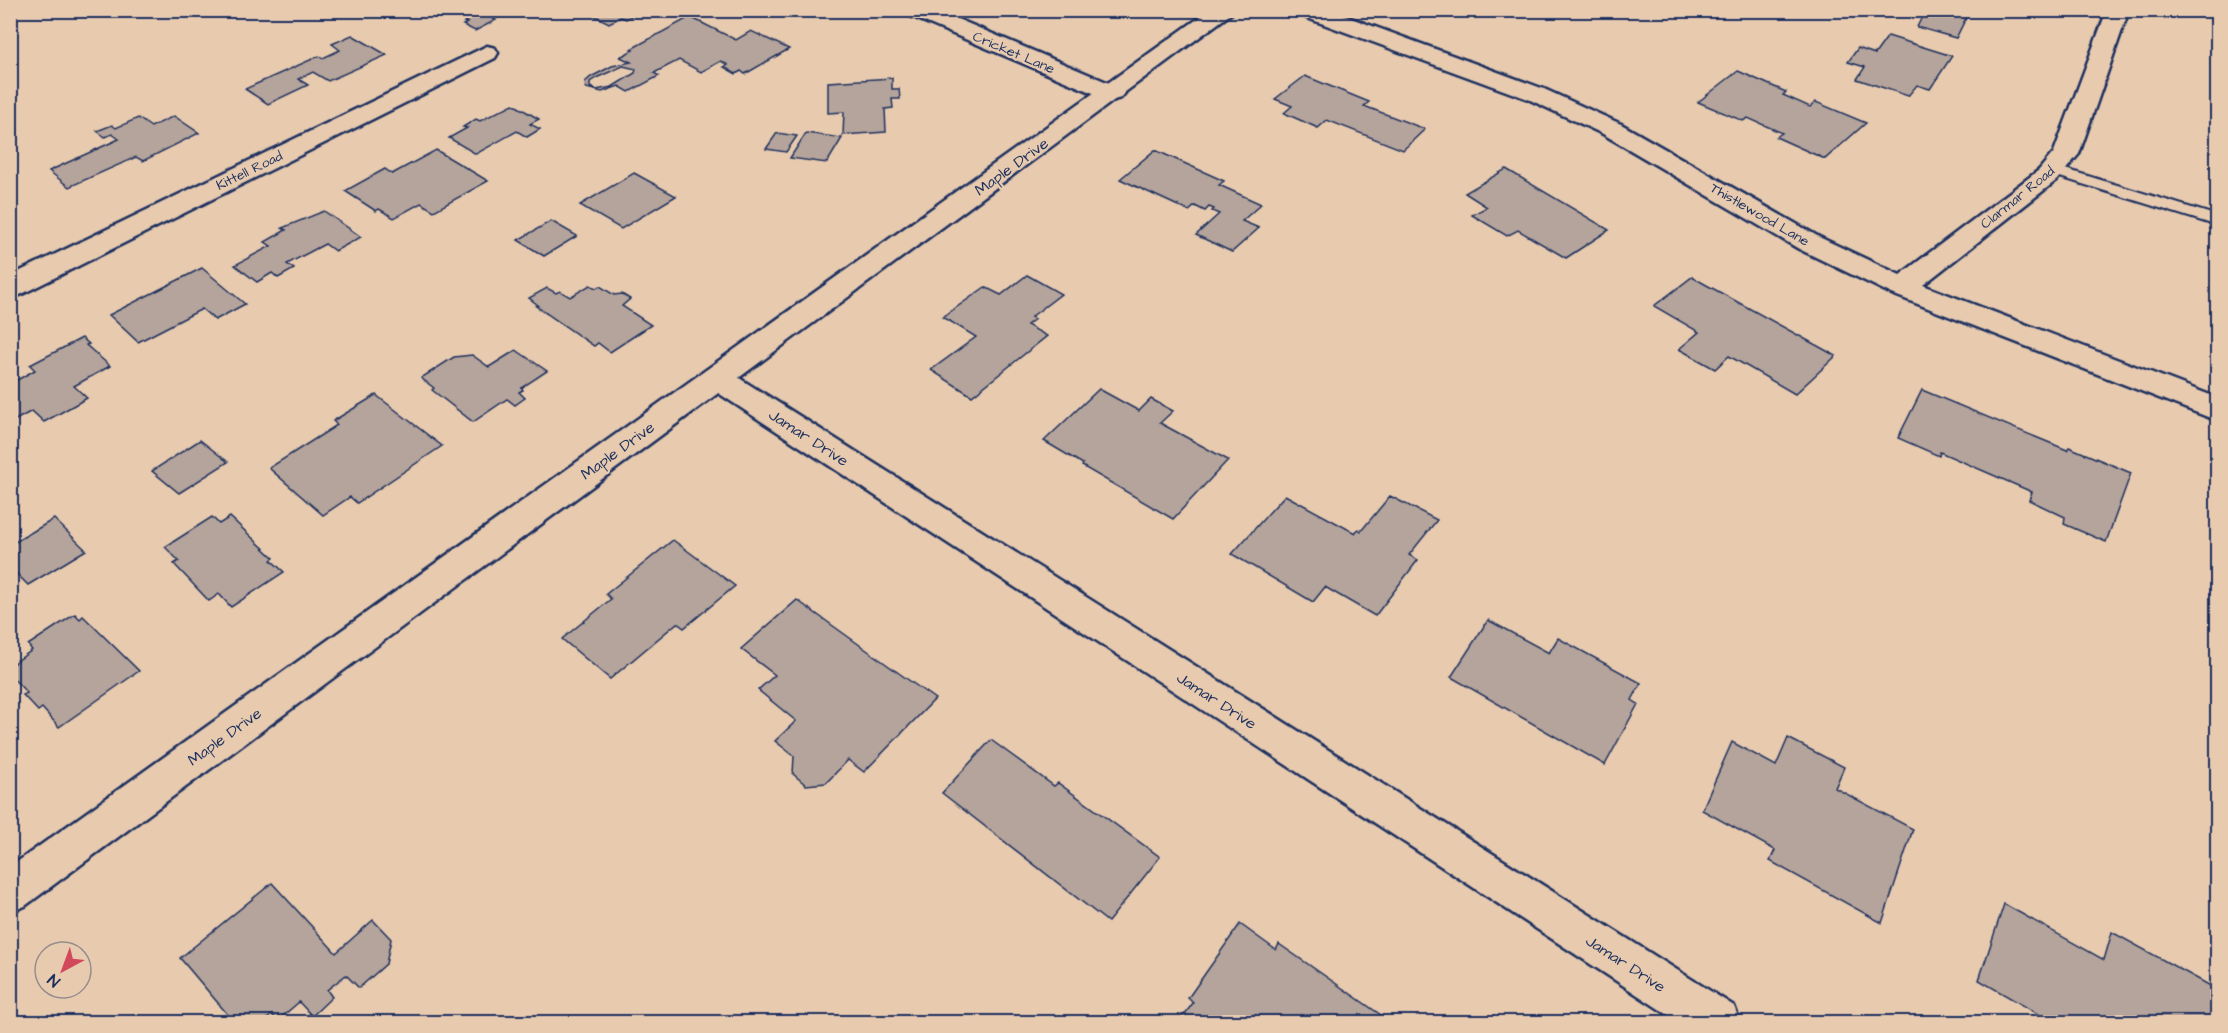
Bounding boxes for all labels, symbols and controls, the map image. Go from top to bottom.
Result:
street label: Cricket Lane [969,27,1058,79]
street label: Maple Drive [970,132,1053,201]
street label: Kittell Road [213,146,286,196]
street label: Clarmar Road [1976,162,2059,234]
street label: Thistlewood Lane [1706,178,1813,252]
street label: Jamar Drive [764,404,853,472]
street label: Maple Drive [576,416,659,485]
street label: Jamar Drive [1172,667,1261,735]
street label: Maple Drive [183,702,266,771]
street label: Jamar Drive [1581,930,1670,998]
north arrow [33,940,93,1000]
text: N [43,969,65,992]

